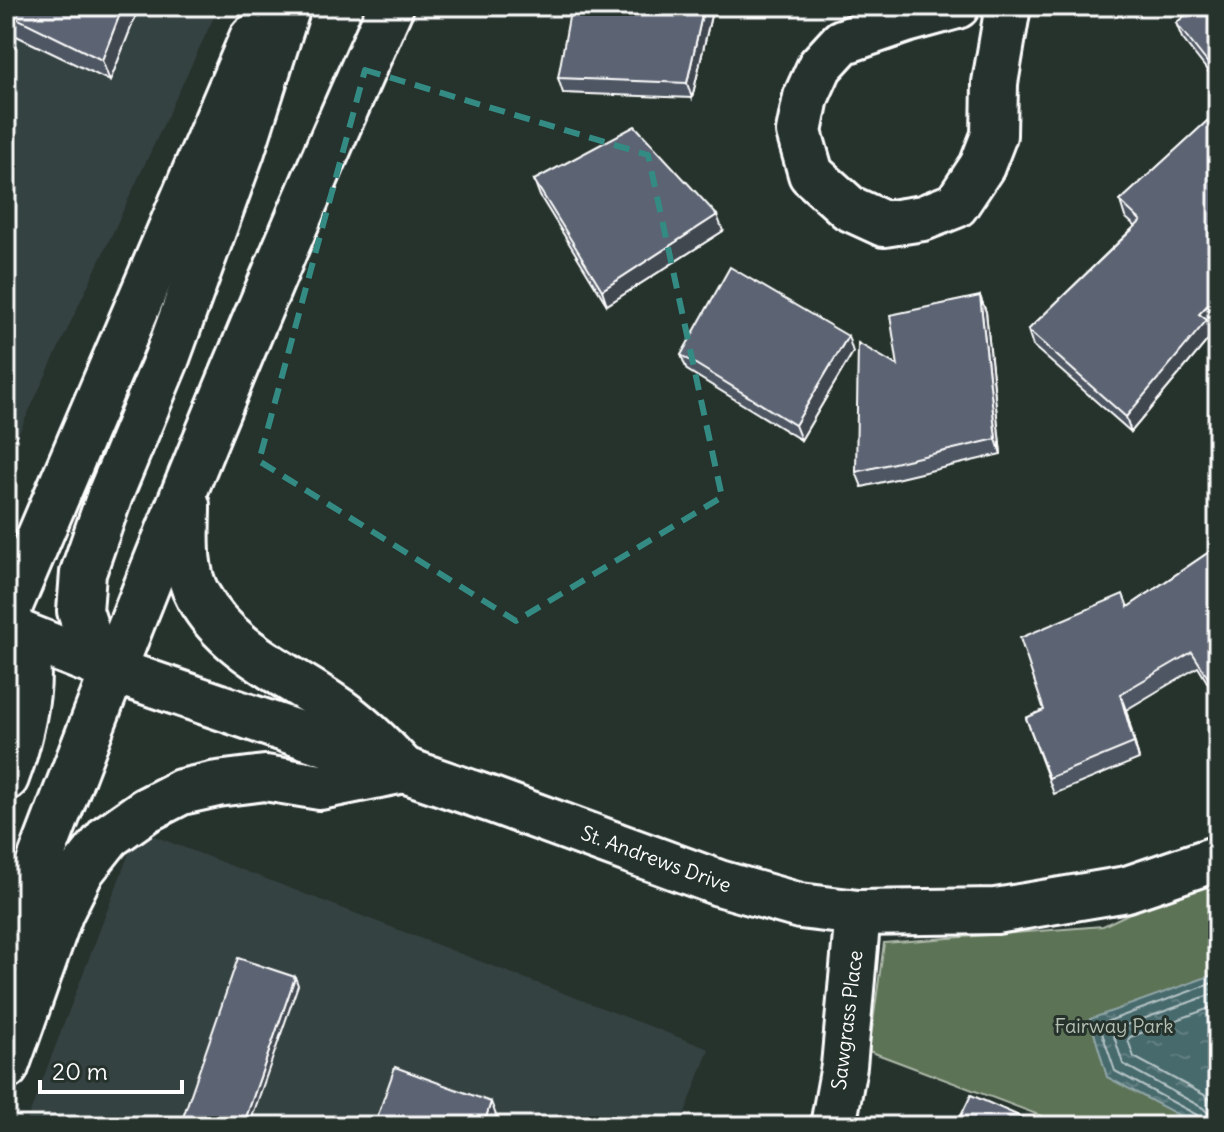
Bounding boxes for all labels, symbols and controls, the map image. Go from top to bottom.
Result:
street label: St. Andrews Drive [578,820,735,897]
street label: Sawgrass Place [826,949,867,1091]
park label: Fairway Park [1055,1013,1173,1038]
scale bar [40,1044,182,1094]
text: 20 m [52,1056,108,1086]

